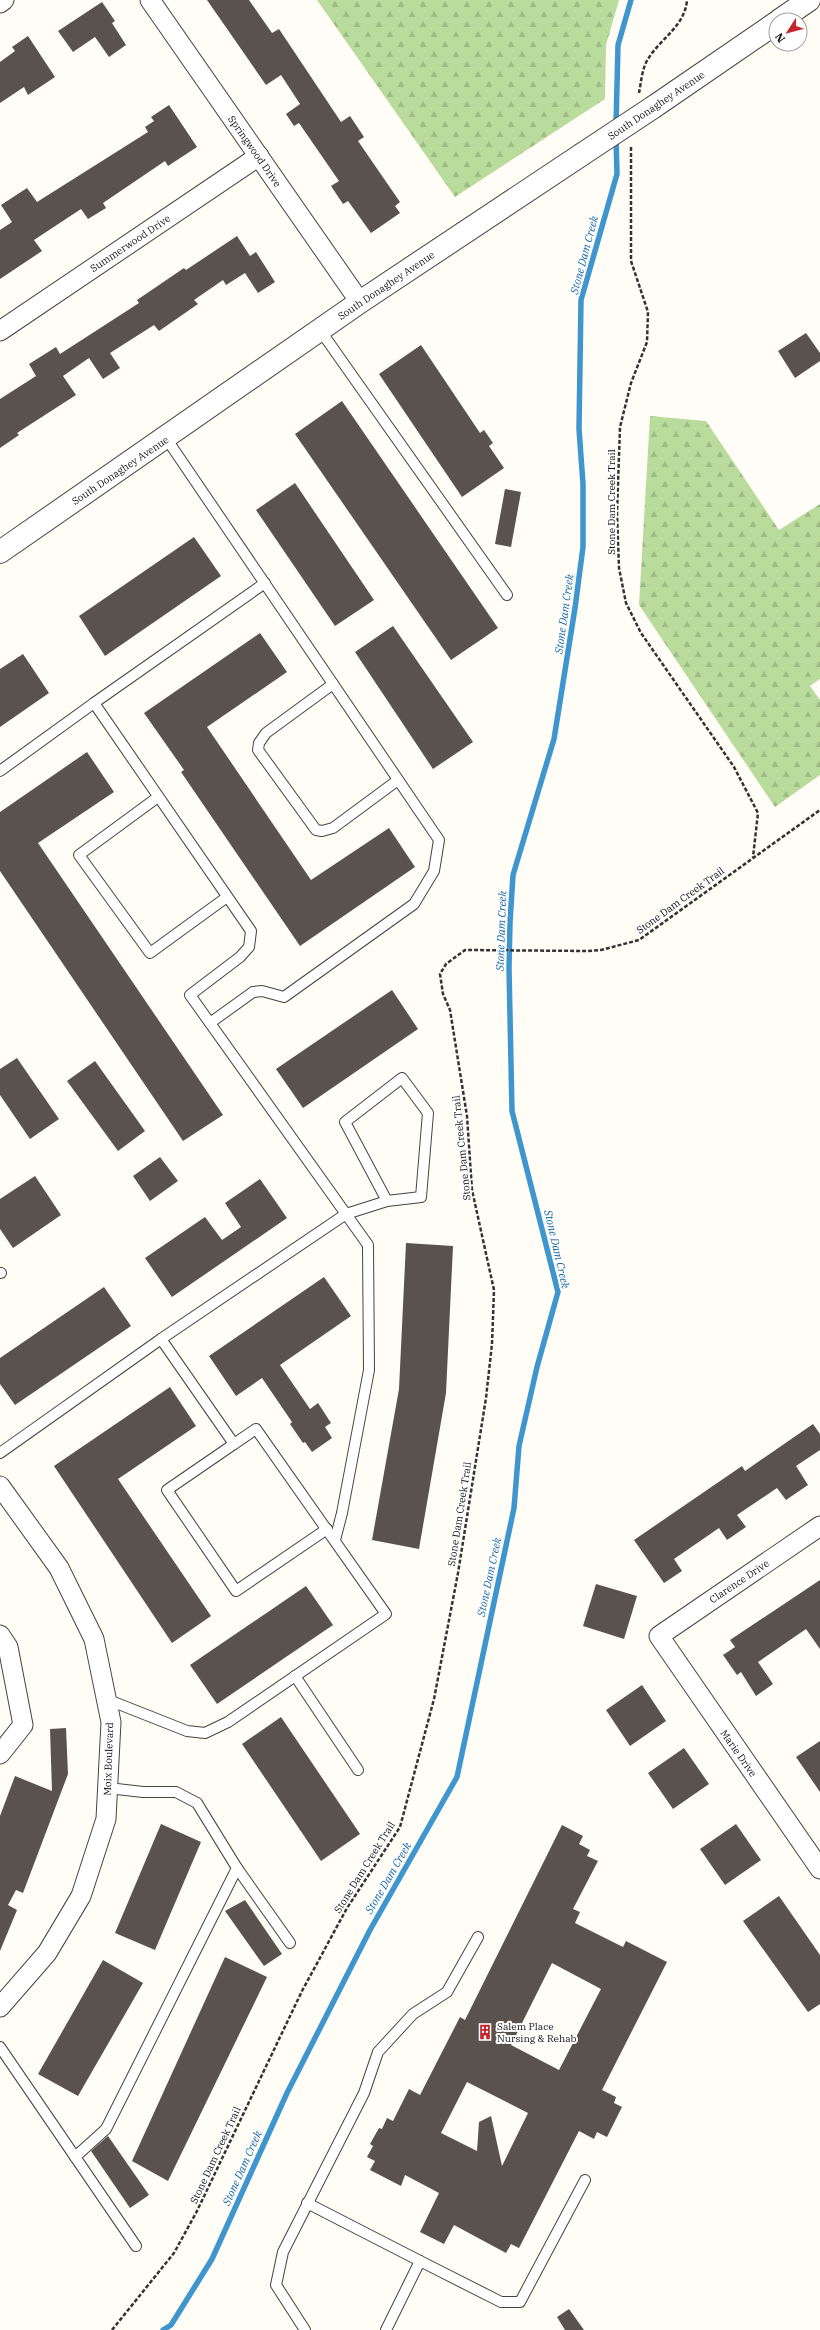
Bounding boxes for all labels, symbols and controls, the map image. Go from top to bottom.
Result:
north arrow [768,12,808,52]
text: N [772,30,788,46]
street label: South Donaghey Avenue [605,68,707,143]
street label: Springwood Drive [225,113,284,190]
street label: Summerwood Drive [88,212,173,275]
water label: Stone Dam Creek [567,214,601,297]
street label: South Donaghey Avenue [335,248,437,323]
street label: South Donaghey Avenue [69,433,171,508]
street label: Stone Dam Creek Trail [605,449,618,555]
water label: Stone Dam Creek [551,573,577,656]
street label: Stone Dam Creek Trail [634,864,727,937]
water label: Stone Dam Creek [493,890,509,972]
street label: Stone Dam Creek Trail [450,1095,473,1201]
water label: Stone Dam Creek [541,1207,573,1290]
street label: Stone Dam Creek Trail [445,1461,474,1567]
water label: Stone Dam Creek [474,1536,504,1619]
street label: Clarence Drive [707,1557,772,1606]
street label: Moix Boulevard [101,1722,116,1796]
street label: Marie Drive [718,1727,760,1779]
street label: Stone Dam Creek Trail [331,1819,397,1915]
water label: Stone Dam Creek [362,1840,414,1916]
place label: Salem Place Nursing & Rehab [497,2020,577,2045]
building icon: Salem Place Nursing & Rehab [476,2023,494,2041]
street label: Stone Dam Creek Trail [187,2105,243,2205]
water label: Stone Dam Creek [220,2129,264,2207]

